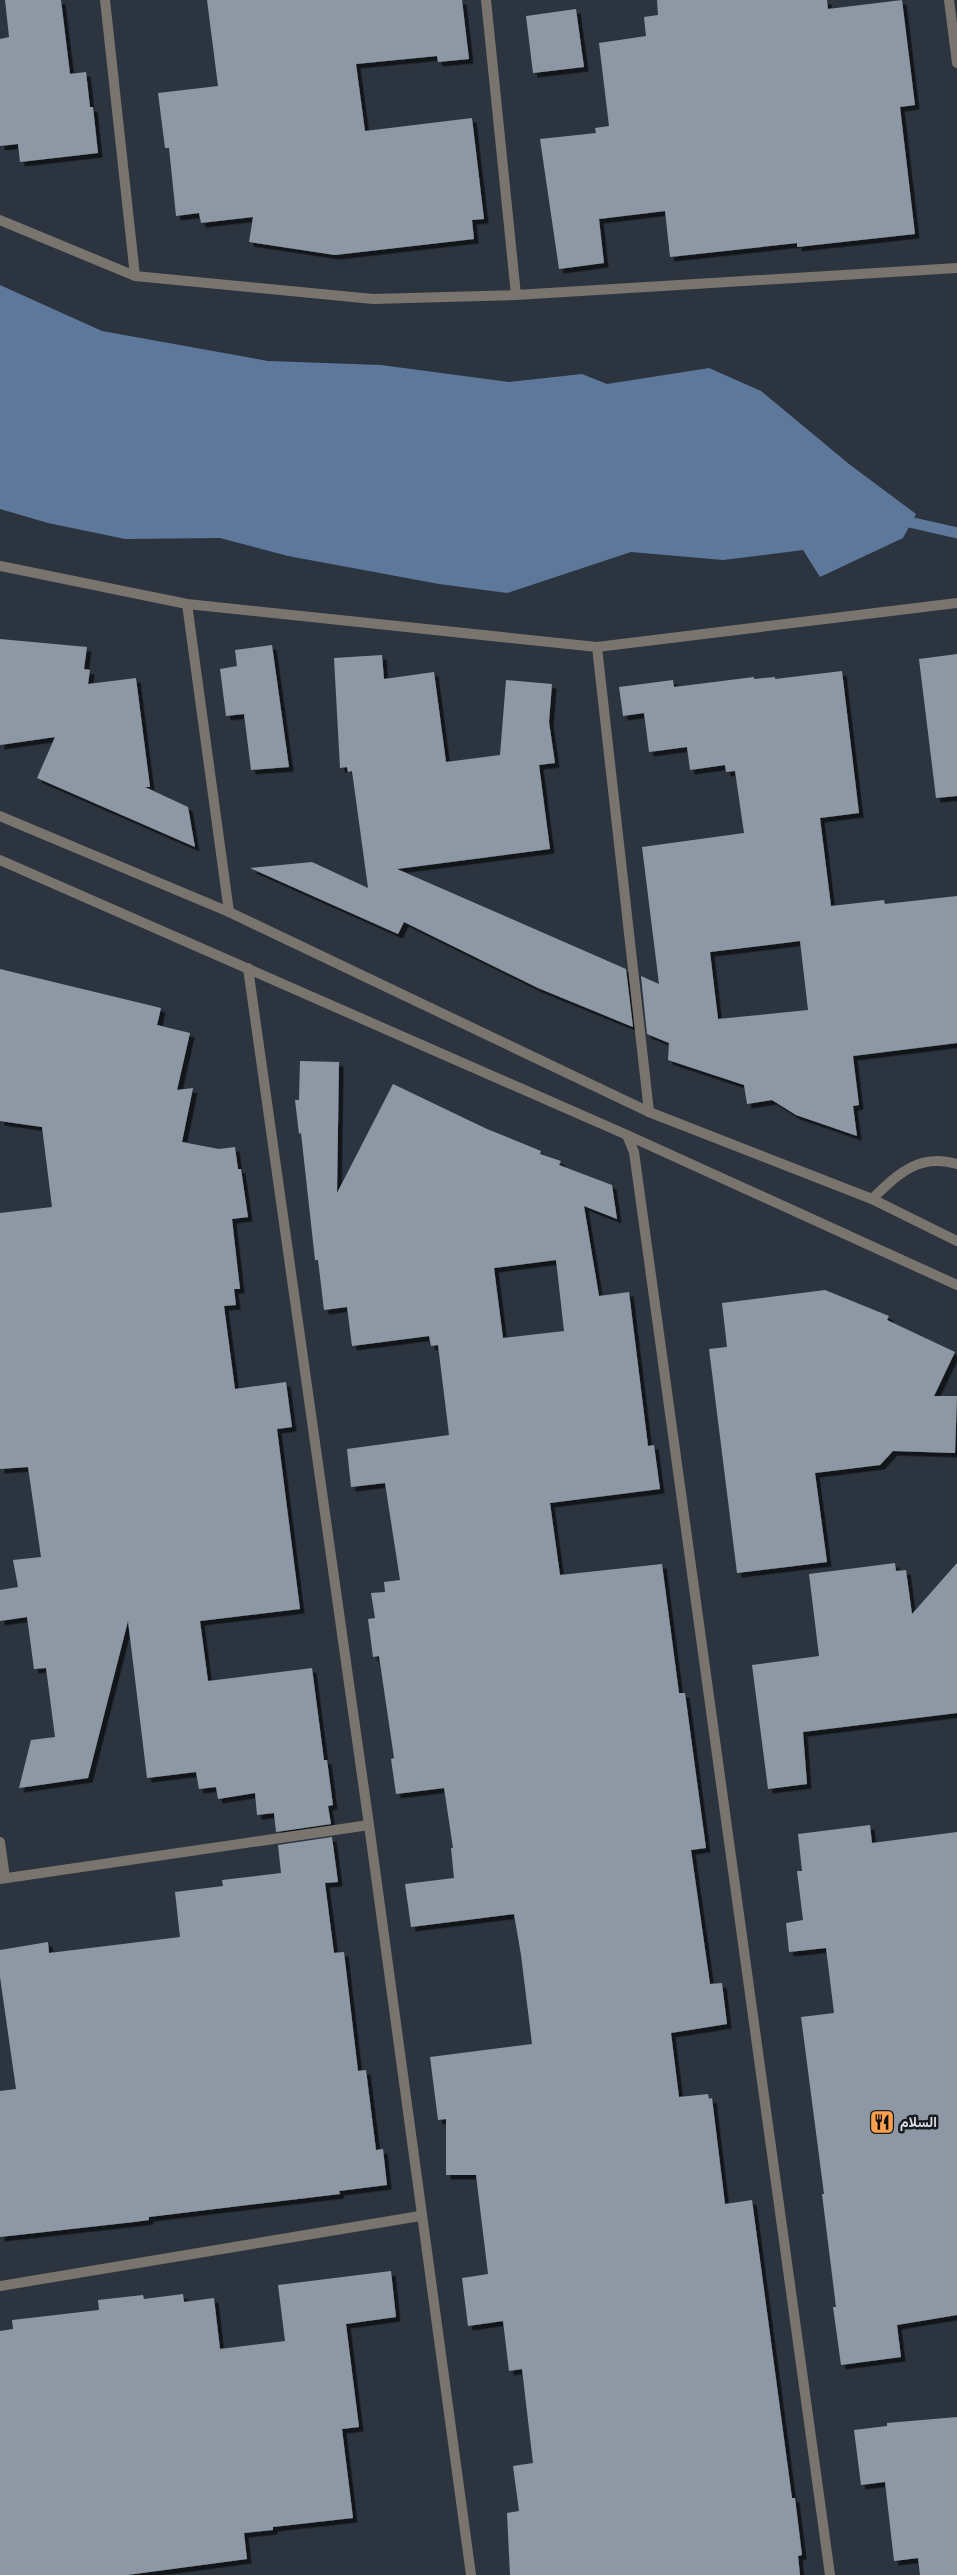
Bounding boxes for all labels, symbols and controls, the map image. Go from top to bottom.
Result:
restaurant icon: السلام [869,2109,895,2135]
place label: السلام [900,2112,937,2132]

